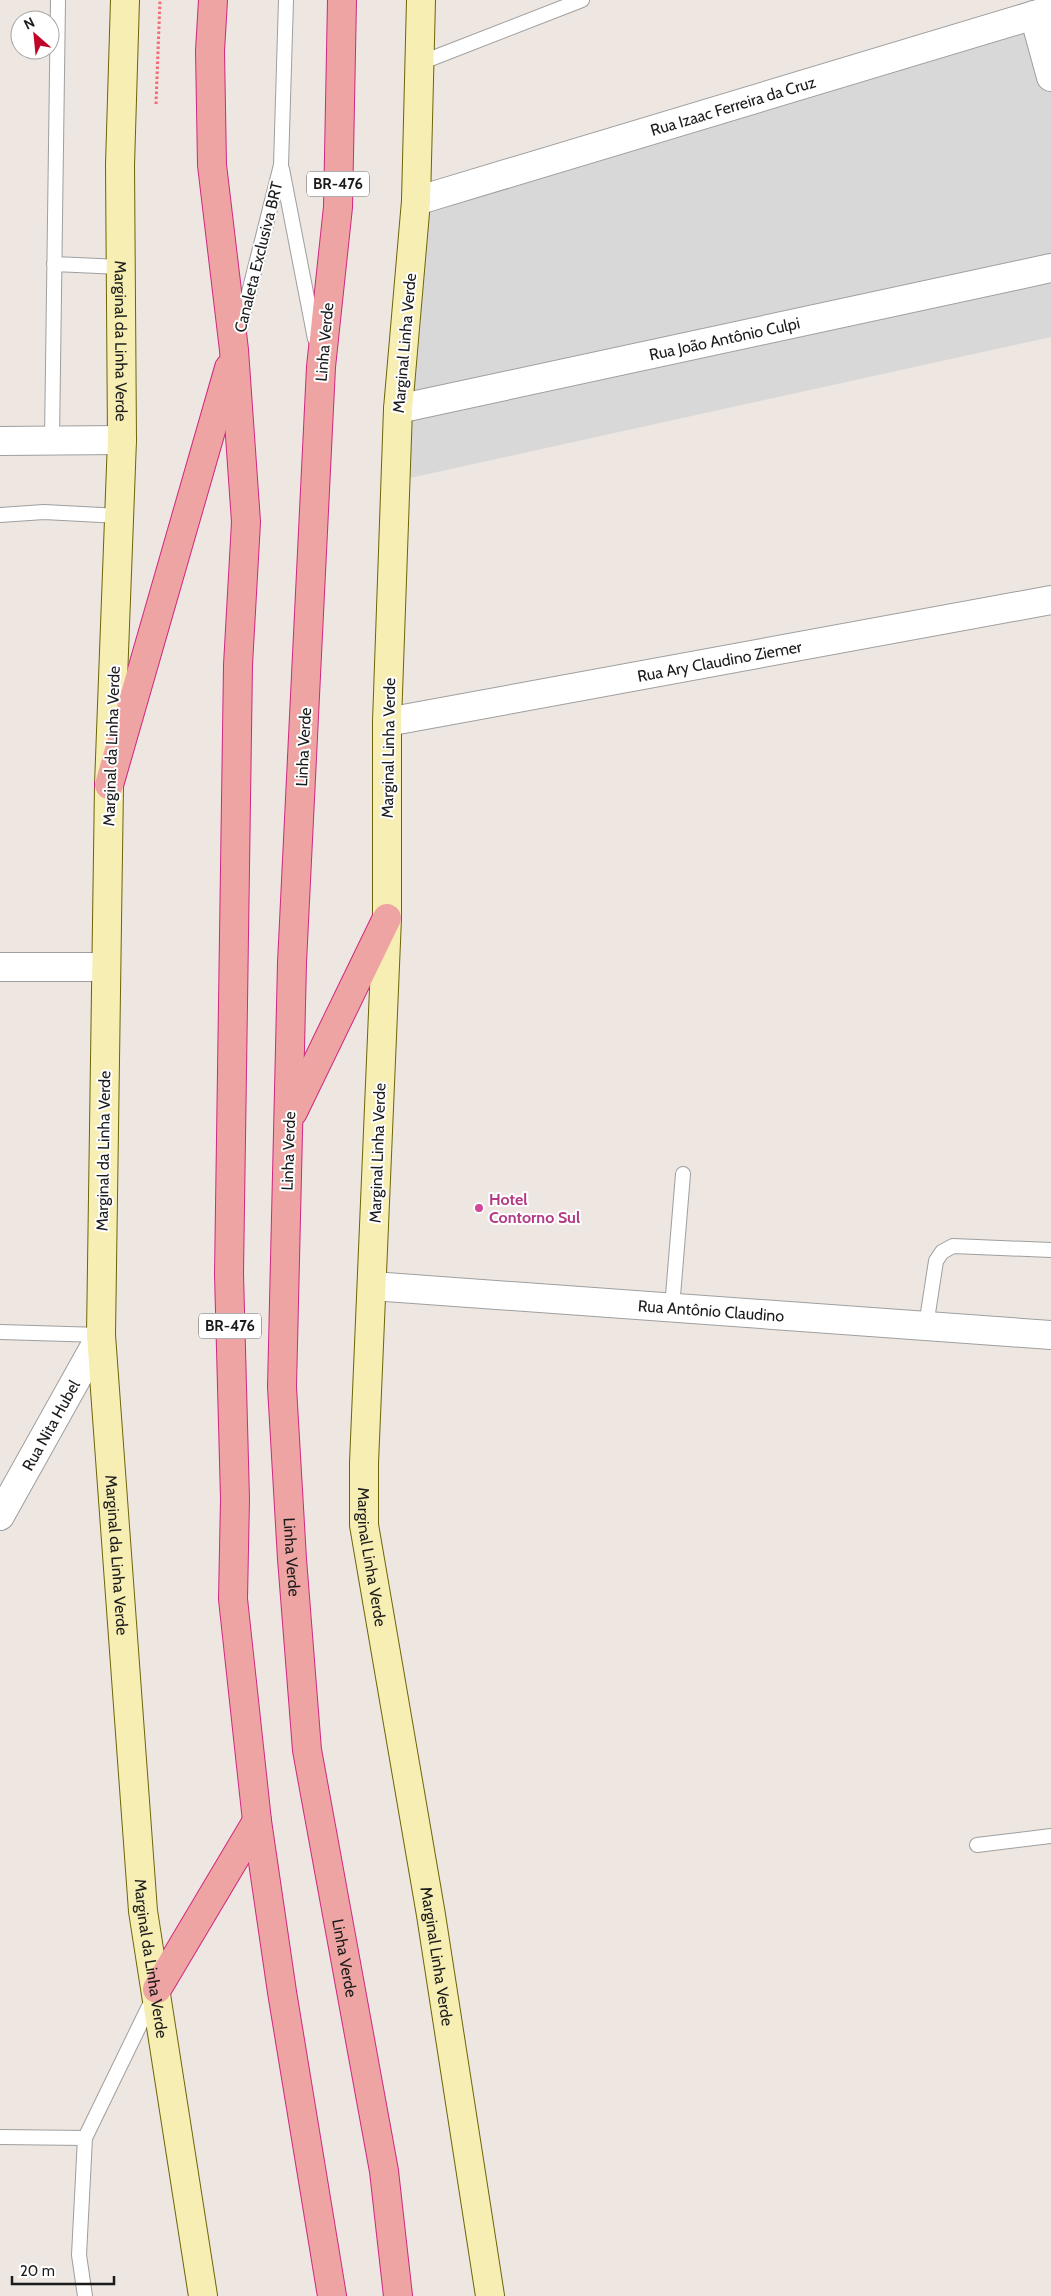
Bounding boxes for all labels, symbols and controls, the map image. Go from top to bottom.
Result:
north arrow [10,10,60,60]
text: N [21,13,38,34]
street label: Rua Izaac Ferreira da Cruz [648,72,818,140]
road number: BR-476 [307,172,369,196]
street label: Canaleta Exclusiva BRT [231,179,287,335]
street label: Marginal da Linha Verde [111,260,131,421]
street label: Marginal Linha Verde [389,272,420,414]
street label: Linha Verde [312,302,337,382]
street label: Rua João Antônio Culpi [647,313,802,364]
street label: Rua Ary Claudino Ziemer [636,637,804,686]
street label: Marginal da Linha Verde [99,665,124,827]
street label: Marginal Linha Verde [378,678,399,818]
street label: Linha Verde [292,707,315,787]
street label: Marginal da Linha Verde [93,1071,114,1231]
street label: Marginal Linha Verde [366,1083,389,1224]
street label: Linha Verde [278,1111,299,1191]
place label: Hotel Contorno Sul [489,1190,580,1227]
marker: Hotel Contorno Sul [473,1202,485,1214]
street label: Rua Antônio Claudino [637,1296,785,1326]
road number: BR-476 [199,1314,261,1338]
street label: Rua Nita Hubel [18,1377,84,1474]
street label: Marginal da Linha Verde [101,1474,132,1636]
street label: Marginal Linha Verde [354,1487,390,1628]
street label: Linha Verde [280,1517,304,1597]
street label: Marginal da Linha Verde [131,1878,172,2039]
street label: Marginal Linha Verde [416,1885,457,2027]
street label: Linha Verde [328,1917,361,1999]
scale bar [12,2254,115,2286]
text: 20 m [20,2262,55,2280]

